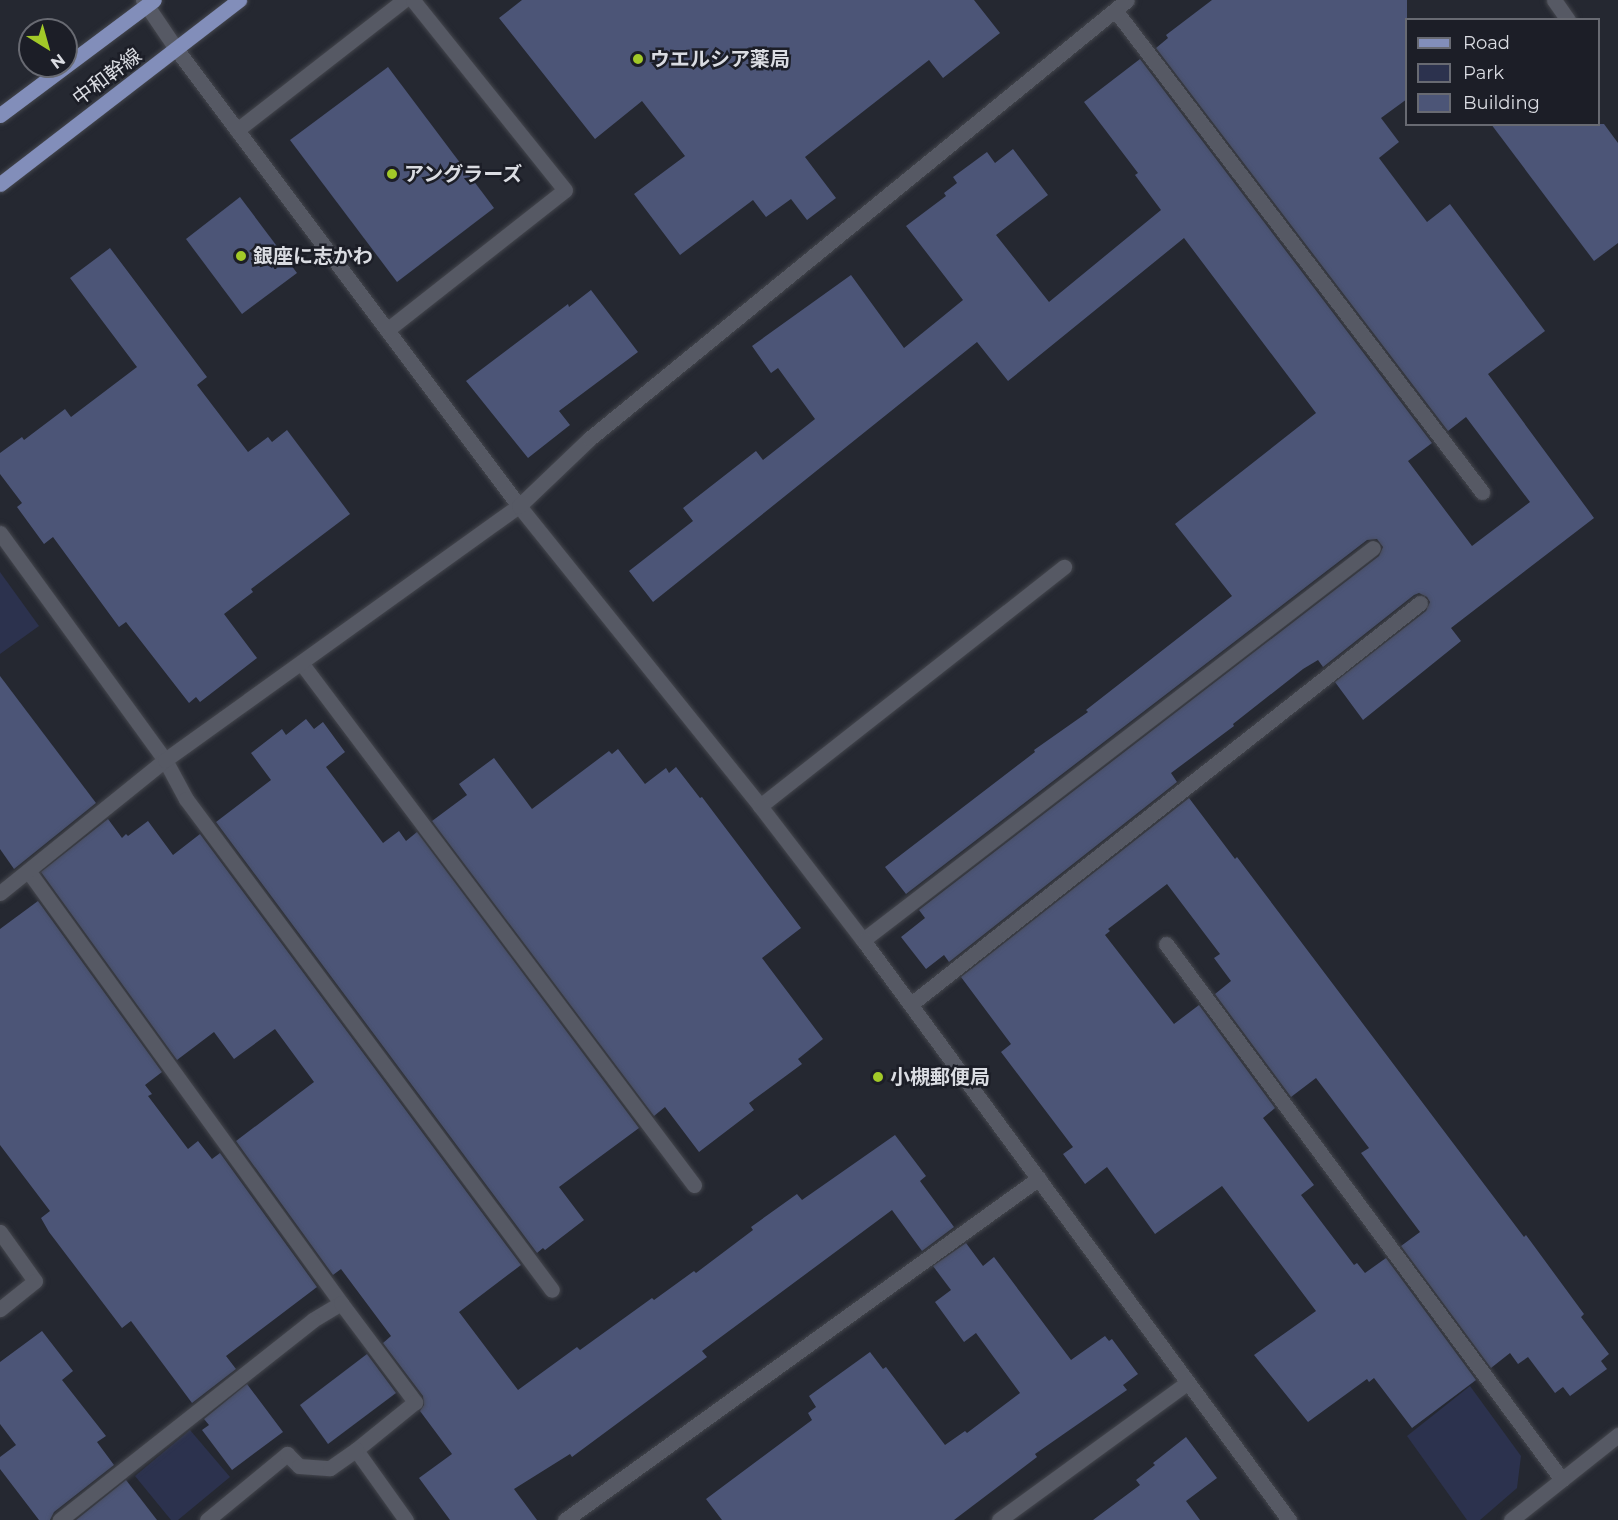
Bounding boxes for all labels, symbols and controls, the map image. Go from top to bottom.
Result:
north arrow [18,18,78,78]
legend [1405,18,1600,126]
text: Road [1463,32,1510,54]
street label: 中和幹線 [68,43,146,111]
place label: ウエルシア薬局 [650,47,790,71]
text: N [47,50,69,73]
marker: ウエルシア薬局 [631,52,645,66]
text: Park [1463,62,1504,84]
text: Building [1463,92,1540,114]
place label: アングラーズ [404,162,524,186]
marker: アングラーズ [385,167,399,181]
place label: 銀座に志かわ [253,244,373,268]
marker: 銀座に志かわ [234,249,248,263]
place label: 小槻郵便局 [890,1065,990,1089]
marker: 小槻郵便局 [871,1070,885,1084]

